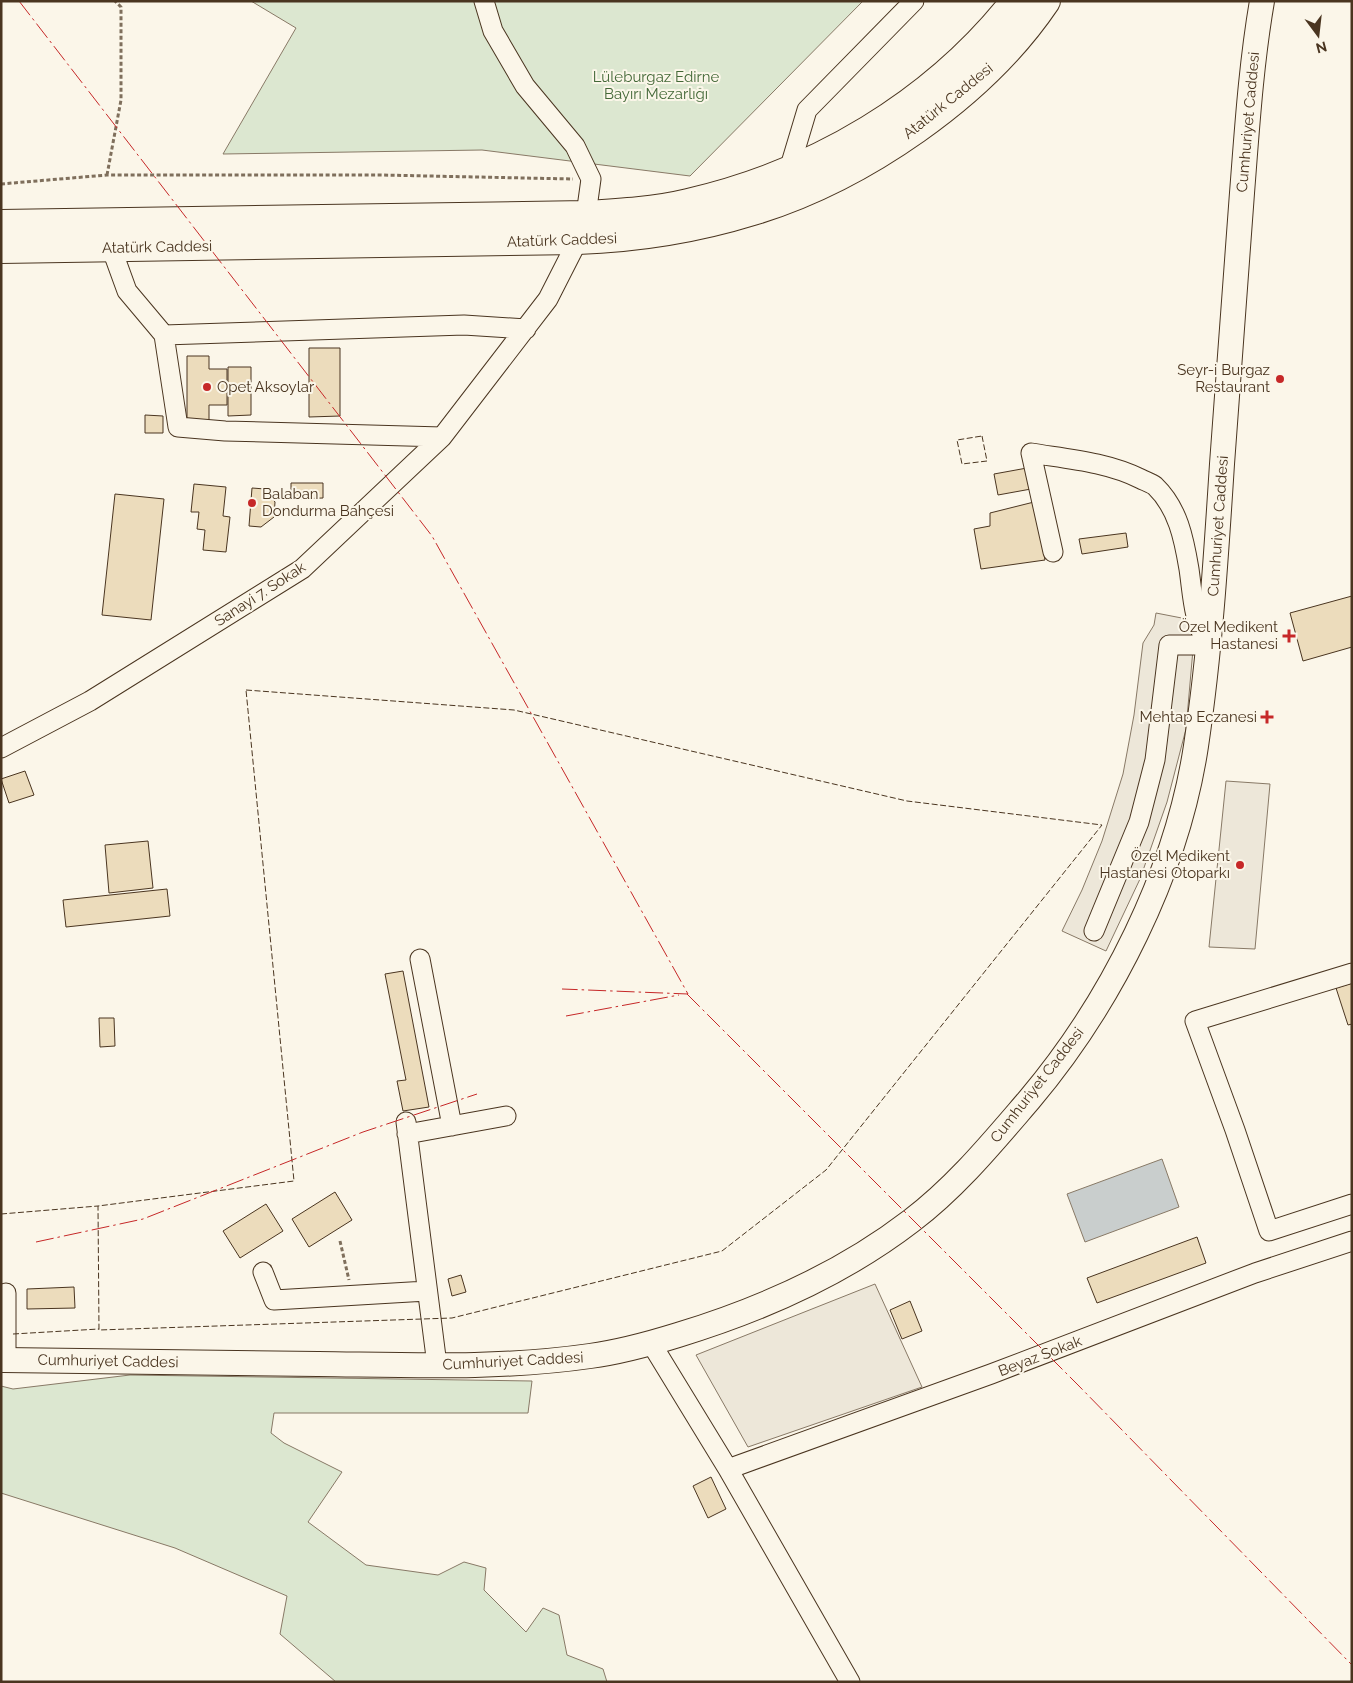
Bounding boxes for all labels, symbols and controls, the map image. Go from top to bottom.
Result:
north arrow [1293,10,1343,60]
text: N [1314,38,1329,57]
street label: Cumhuriyet Caddesi [1233,51,1263,193]
street label: Atatürk Caddesi [899,59,997,143]
park label: Lüleburgaz Edirne Bayırı Mezarlığı [593,68,720,103]
street label: Atatürk Caddesi [507,229,617,251]
street label: Atatürk Caddesi [102,237,212,257]
place label: Seyr-i Burgaz Restaurant [1177,361,1270,396]
marker: Seyr-i Burgaz Restaurant [1274,373,1286,385]
place label: Opet Aksoylar [217,378,315,396]
marker: Opet Aksoylar [201,381,213,393]
street label: Cumhuriyet Caddesi [1204,455,1232,597]
place label: Balaban Dondurma Bahçesi [262,485,394,520]
marker: Balaban Dondurma Bahçesi [246,497,258,509]
street label: Sanayi 7. Sokak [211,558,309,630]
place label: Özel Medikent Hastanesi [1179,617,1278,653]
marker: Özel Medikent Hastanesi [1282,629,1296,643]
place label: Mehtap Eczanesi [1139,708,1257,726]
marker: Mehtap Eczanesi [1261,711,1273,723]
place label: Özel Medikent Hastanesi Otoparkı [1099,846,1230,882]
marker: Özel Medikent Hastanesi Otoparkı [1234,859,1246,871]
street label: Cumhuriyet Caddesi [986,1024,1088,1146]
street label: Beyaz Sokak [996,1332,1084,1380]
street label: Cumhuriyet Caddesi [442,1348,584,1374]
street label: Cumhuriyet Caddesi [37,1351,179,1371]

